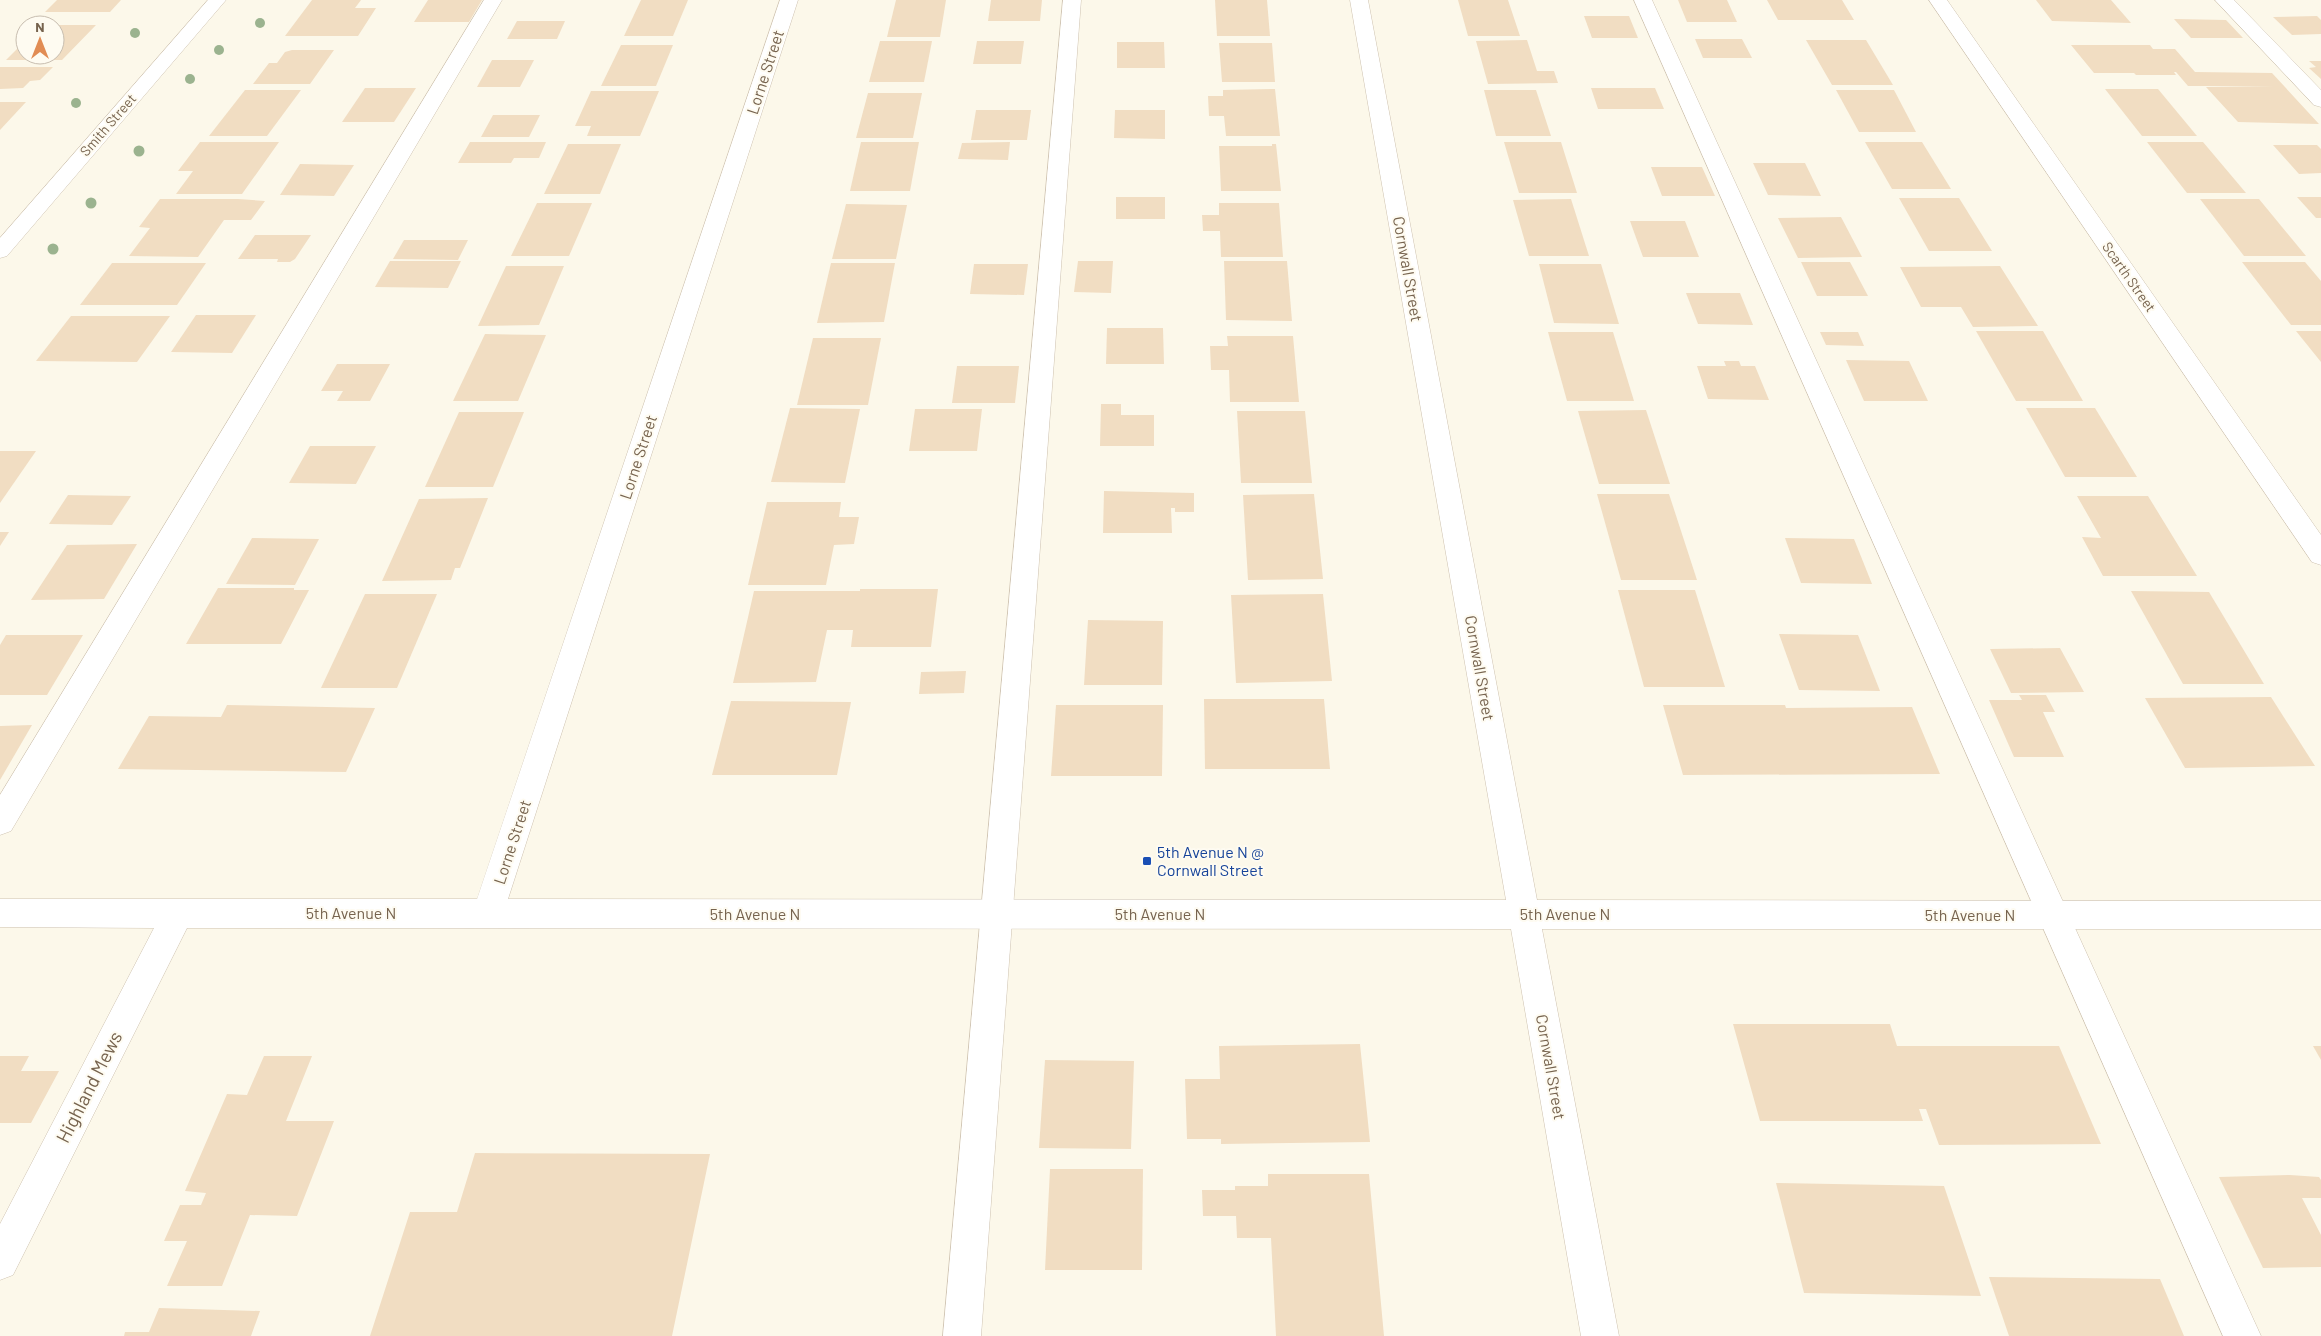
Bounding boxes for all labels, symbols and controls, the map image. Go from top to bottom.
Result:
north arrow [15,15,65,65]
text: N [35,18,45,35]
street label: Lorne Street [742,27,787,116]
street label: Smith Street [76,90,139,159]
street label: Cornwall Street [1390,215,1427,323]
street label: Scarth Street [2099,238,2160,315]
street label: Lorne Street [615,412,660,501]
street label: Cornwall Street [1462,614,1499,722]
street label: Lorne Street [489,797,534,886]
place label: 5th Avenue N @ Cornwall Street [1157,842,1264,879]
marker: 5th Avenue N @ Cornwall Street [1141,855,1153,867]
street label: 5th Avenue N [306,903,396,922]
street label: 5th Avenue N [710,904,800,923]
street label: 5th Avenue N [1115,904,1205,923]
street label: 5th Avenue N [1520,904,1610,923]
street label: 5th Avenue N [1925,905,2015,924]
street label: Cornwall Street [1533,1013,1570,1121]
street label: Highland Mews [51,1027,126,1146]

